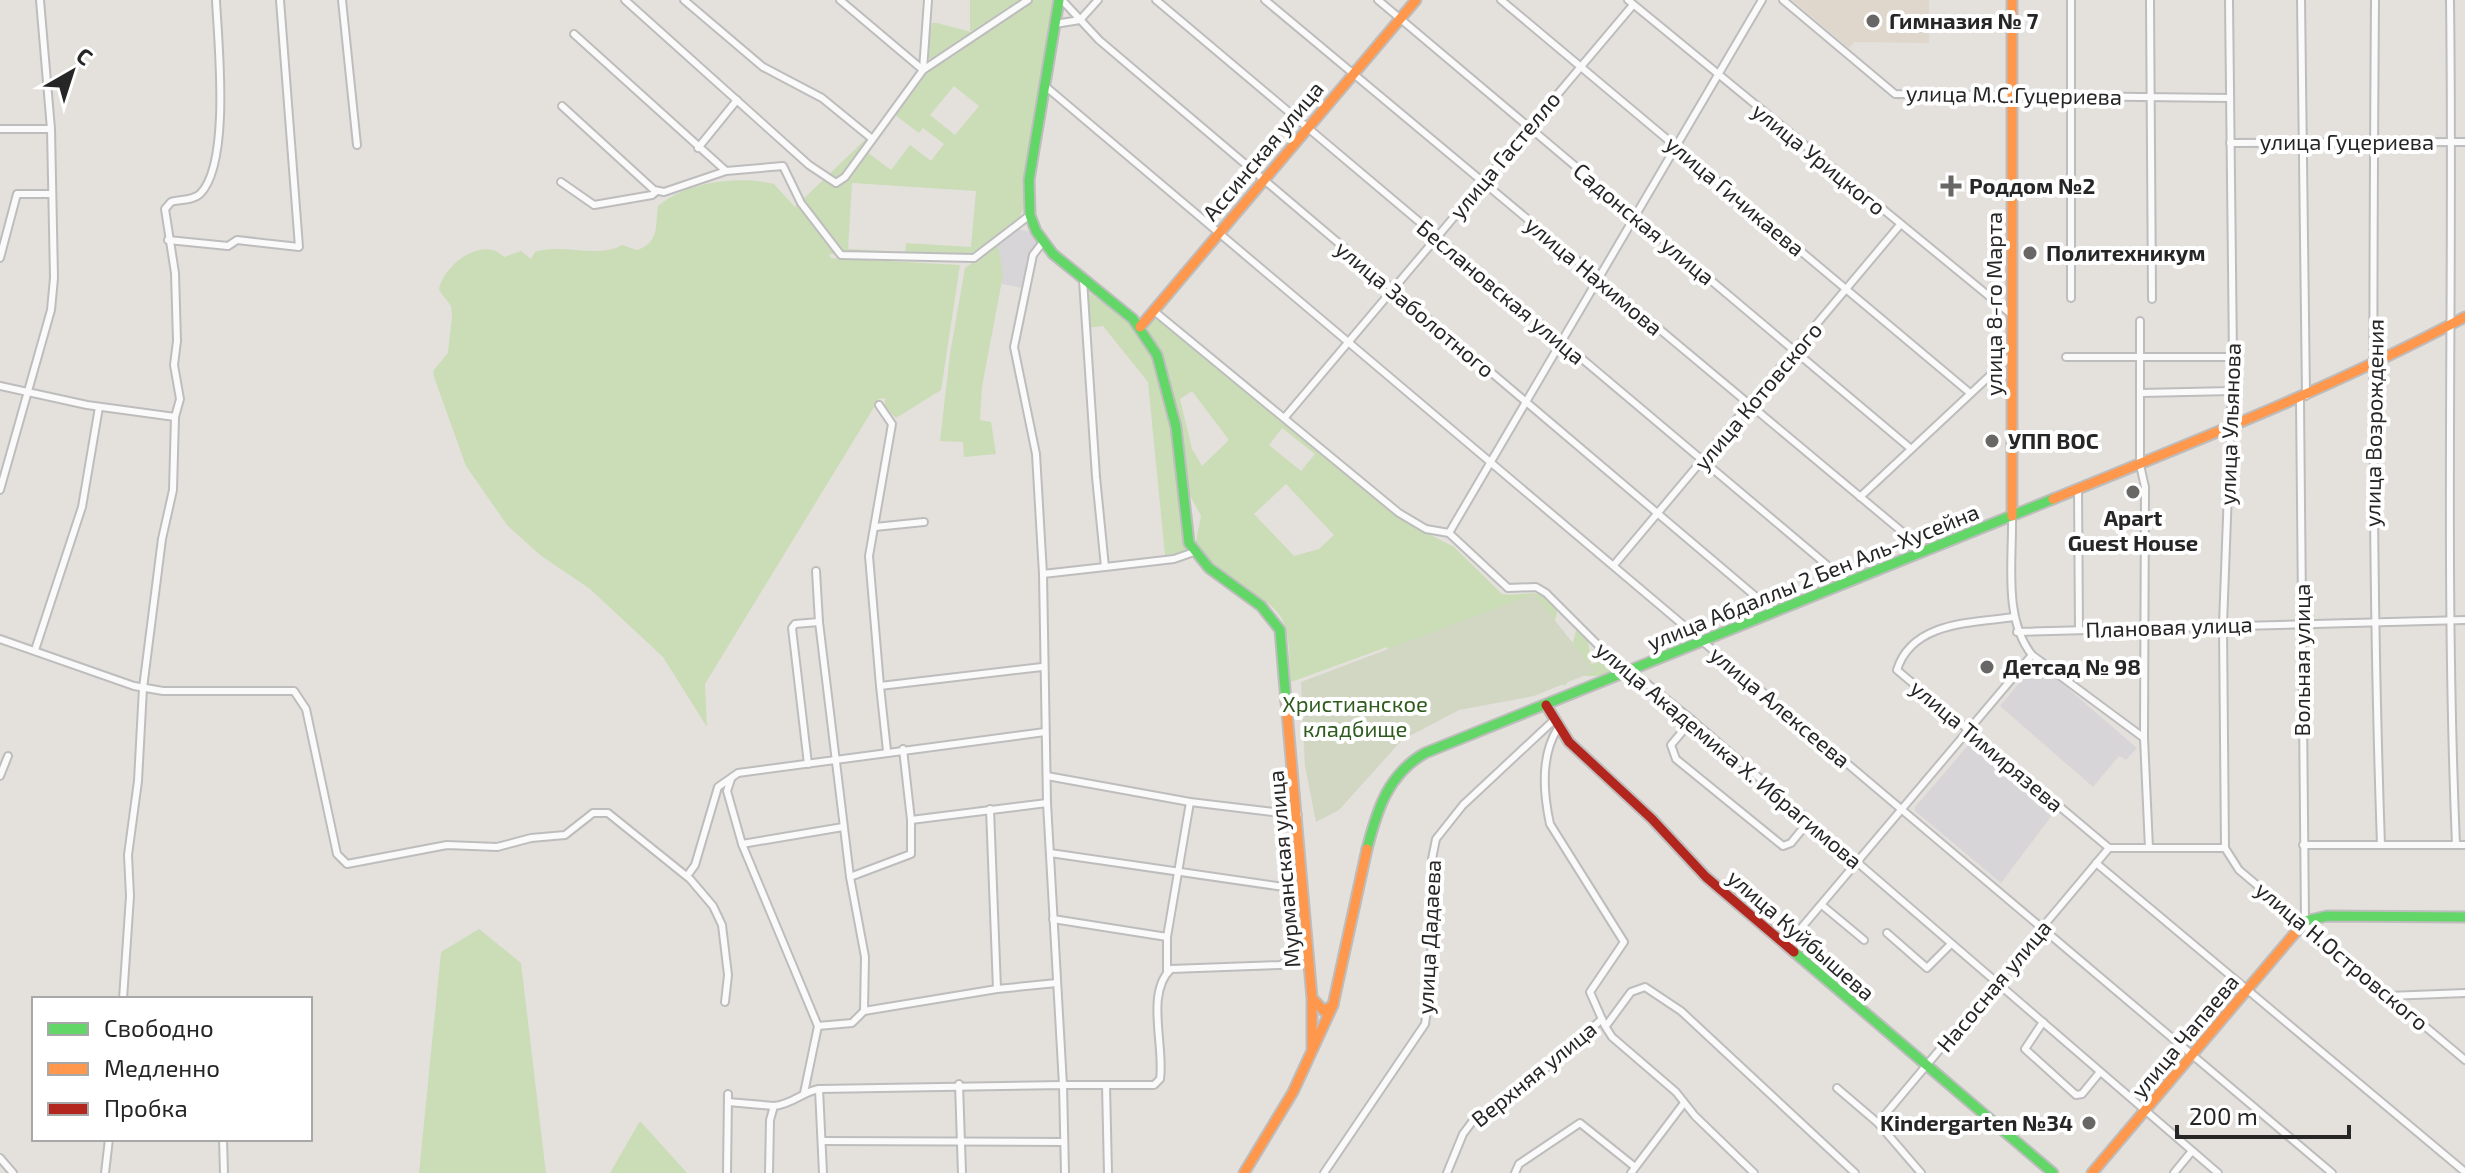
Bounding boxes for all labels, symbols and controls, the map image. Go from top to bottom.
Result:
place label: Гимназия № 7 [1889,7,2039,33]
marker: Гимназия № 7 [1864,12,1882,30]
north arrow [32,32,112,112]
text: С [72,42,98,70]
street label: Ассинская улица [1196,75,1329,226]
street label: улица М.С.Гуцериева [1906,79,2122,110]
street label: улица Гастелло [1444,85,1566,224]
street label: улица Урицкого [1747,97,1891,221]
street label: улица Гуцериева [2260,128,2434,155]
street label: улица Гичикаева [1660,130,1810,262]
street label: Садонская улица [1568,157,1720,291]
place label: Роддом №2 [1969,172,2095,198]
marker: Роддом №2 [1940,175,1962,197]
street label: улица Нахимова [1520,210,1669,341]
street label: улица 8-го Марта [1980,212,2007,396]
street label: Беслановская улица [1412,213,1591,370]
street label: улица Заболотного [1330,234,1500,383]
place label: Политехникум [2046,239,2205,265]
marker: Политехникум [2021,244,2039,262]
street label: улица Котовского [1688,316,1827,475]
street label: улица Возрождения [2358,319,2389,527]
street label: улица Ульянова [2213,342,2246,506]
place label: УПП ВОС [2008,427,2099,453]
marker: УПП ВОС [1983,432,2001,450]
marker: Apart Guest House [2124,483,2142,501]
street label: улица Абдаллы 2 Бен Аль-Хусейна [1643,497,1983,656]
place label: Apart Guest House [2068,504,2198,555]
street label: Вольная улица [2288,584,2315,737]
street label: Плановая улица [2085,610,2253,643]
street label: улица Академика Х. Ибрагимова [1591,635,1868,874]
street label: улица Алексеева [1705,640,1856,773]
place label: Детсад № 98 [2003,653,2141,679]
marker: Детсад № 98 [1978,658,1996,676]
street label: улица Тимирязева [1905,674,2069,817]
park label: Христианское кладбище [1282,690,1428,741]
street label: Мурманская улица [1261,769,1306,969]
street label: улица Дадаева [1411,859,1446,1015]
street label: улица Куйбышева [1722,863,1880,1006]
street label: улица Н.Островского [2250,875,2434,1036]
street label: Насосная улица [1931,914,2057,1057]
street label: улица Чапаева [2125,968,2244,1103]
legend [32,997,312,1141]
text: Свободно [104,1013,214,1042]
street label: Верхняя улица [1466,1015,1602,1132]
text: Медленно [104,1053,220,1082]
scale bar [2177,1089,2349,1139]
text: Пробка [104,1093,188,1122]
text: 200 m [2189,1101,2258,1130]
place label: Kindergarten №34 [1880,1109,2073,1135]
marker: Kindergarten №34 [2080,1114,2098,1132]

